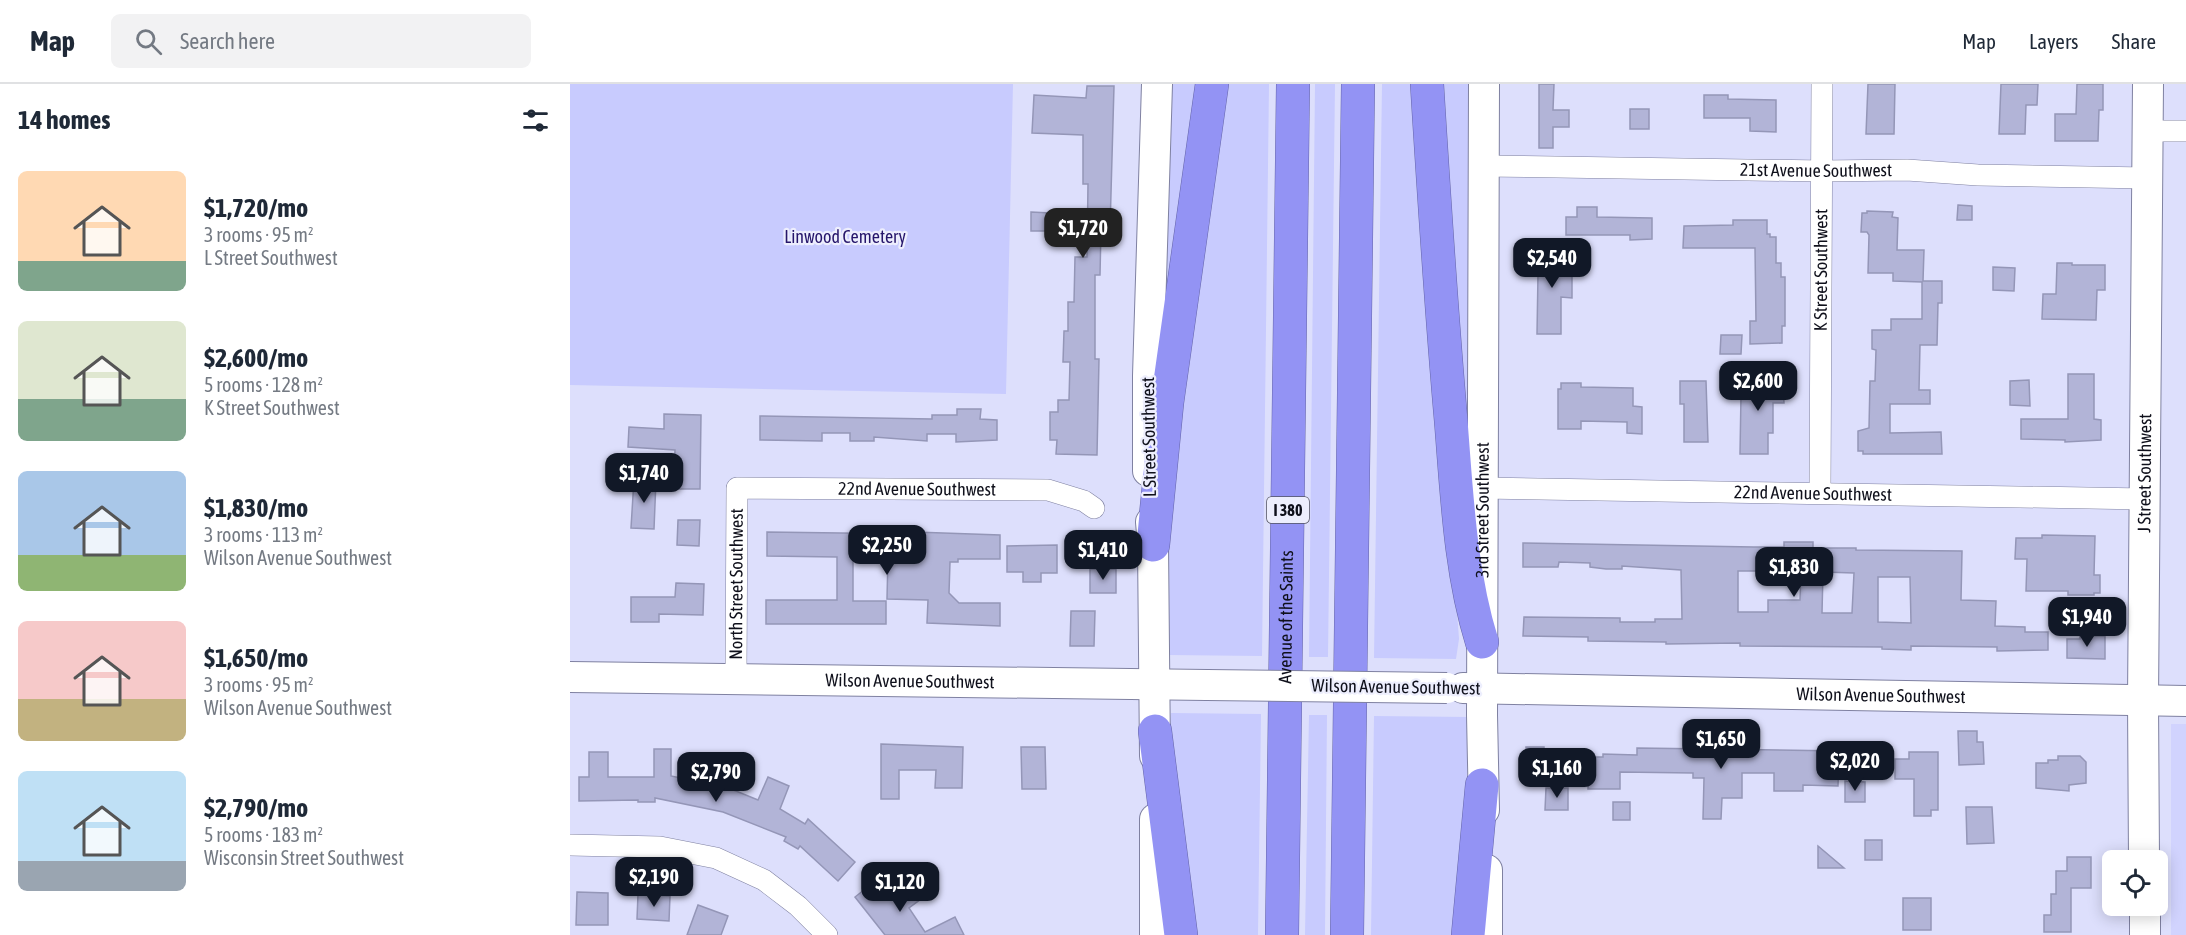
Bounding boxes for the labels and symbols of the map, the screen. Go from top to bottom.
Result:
street label: 21st Avenue Southwest [1740,159,1892,181]
pin: $1,720 [1034,208,1132,259]
street label: K Street Southwest [1810,209,1831,331]
park label: Linwood Cemetery [784,226,906,247]
pin: $2,540 [1503,238,1601,289]
pin: $2,600 [1709,361,1807,412]
street label: L Street Southwest [1137,377,1160,497]
street label: J Street Southwest [2133,413,2155,533]
street label: 3rd Street Southwest [1471,442,1493,578]
pin: $1,740 [595,453,693,504]
street label: 22nd Avenue Southwest [838,478,996,500]
street label: 22nd Avenue Southwest [1734,481,1892,505]
road number: I 380 [1267,497,1309,523]
street label: North Street Southwest [725,508,747,660]
pin: $2,250 [838,525,936,576]
pin: $1,410 [1054,530,1152,581]
pin: $1,830 [1745,547,1843,598]
street label: Avenue of the Saints [1274,550,1297,684]
pin: $1,940 [2038,597,2136,648]
street label: Wilson Avenue Southwest [825,669,995,692]
street label: Wilson Avenue Southwest [1311,675,1481,698]
street label: Wilson Avenue Southwest [1796,683,1966,707]
pin: $1,650 [1672,719,1770,770]
pin: $2,020 [1806,741,1904,792]
pin: $1,160 [1508,748,1606,799]
pin: $2,790 [667,752,765,803]
pin: $2,190 [605,857,703,908]
pin: $1,120 [851,862,949,913]

